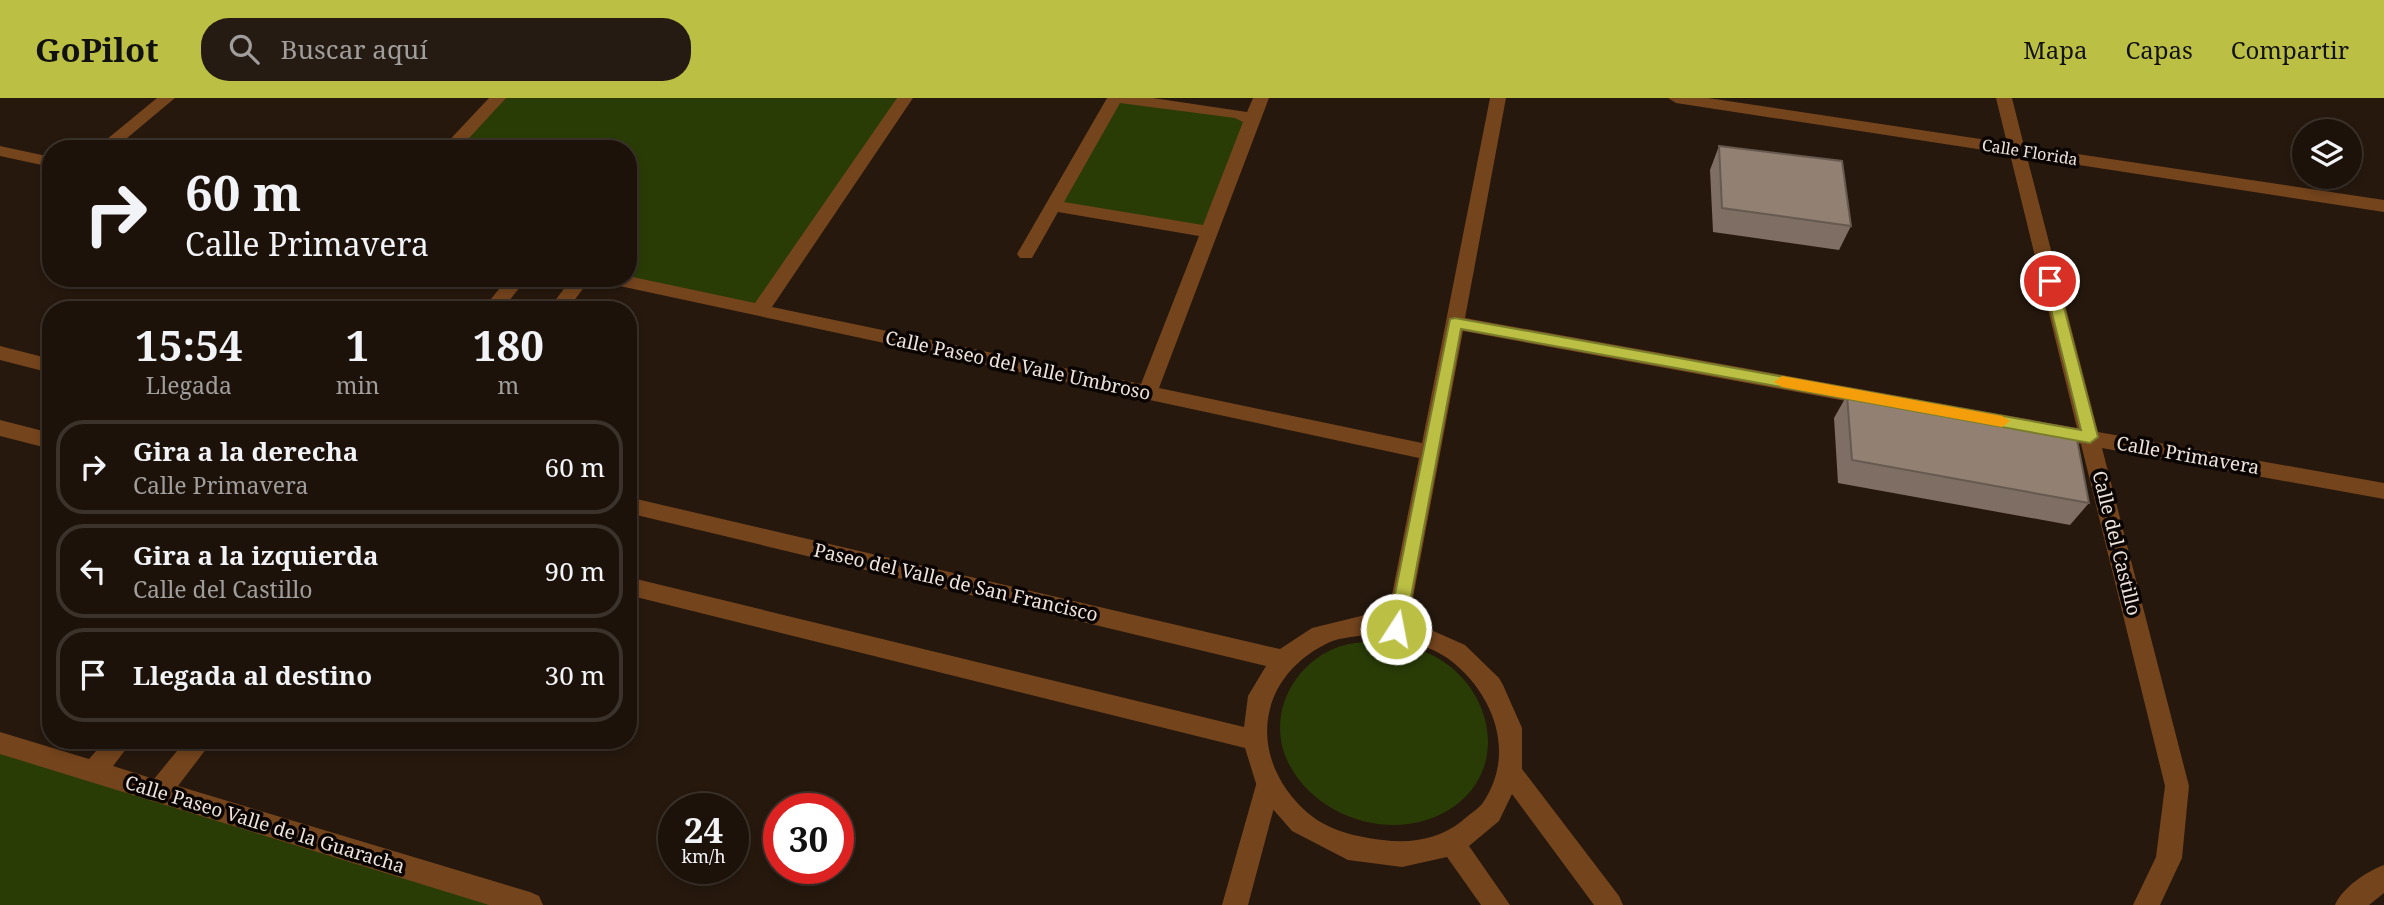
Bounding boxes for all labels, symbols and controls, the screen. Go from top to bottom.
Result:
search box [201,18,691,81]
text: GoPilot [35,27,159,72]
icon: search [225,30,263,68]
text: Buscar aquí [281,31,428,67]
text: Mapa [2023,33,2087,66]
text: Capas [2125,33,2193,66]
text: Compartir [2231,33,2349,66]
map controls [2292,119,2362,189]
button: layers [2292,119,2362,189]
street label: Calle Florida [1981,134,2079,170]
text: 60 m [185,159,301,225]
icon: right [70,168,161,259]
text: Calle Primavera [185,222,429,265]
pin [2020,251,2080,311]
icon: arrive [2031,262,2069,300]
text: 15:54 [135,316,243,373]
text: 1 [346,316,370,373]
text: 180 [473,316,544,373]
street label: Calle Paseo del Valle Umbroso [883,324,1153,406]
text: Llegada [146,369,232,401]
text: min [336,369,380,401]
text: m [497,369,519,401]
street label: Calle Primavera [2114,430,2262,480]
text: Gira a la derecha [133,433,358,469]
icon: right [74,448,112,486]
text: 60 m [545,449,605,485]
street label: Calle del Castillo [2086,468,2148,618]
text: Calle Primavera [133,469,308,501]
text: Gira a la izquierda [133,537,379,573]
street label: Paseo del Valle de San Francisco [811,537,1101,627]
icon: left [74,552,112,590]
text: 90 m [545,553,605,589]
text: Calle del Castillo [133,573,313,605]
position arrow [1359,592,1433,666]
icon: arrive [74,656,112,694]
text: Llegada al destino [133,657,372,693]
text: 30 m [545,657,605,693]
street label: Calle Paseo Valle de la Guaracha [122,769,408,879]
speed limit sign: 30 [763,793,854,884]
text: 24 [684,806,723,853]
text: km/h [681,844,726,868]

